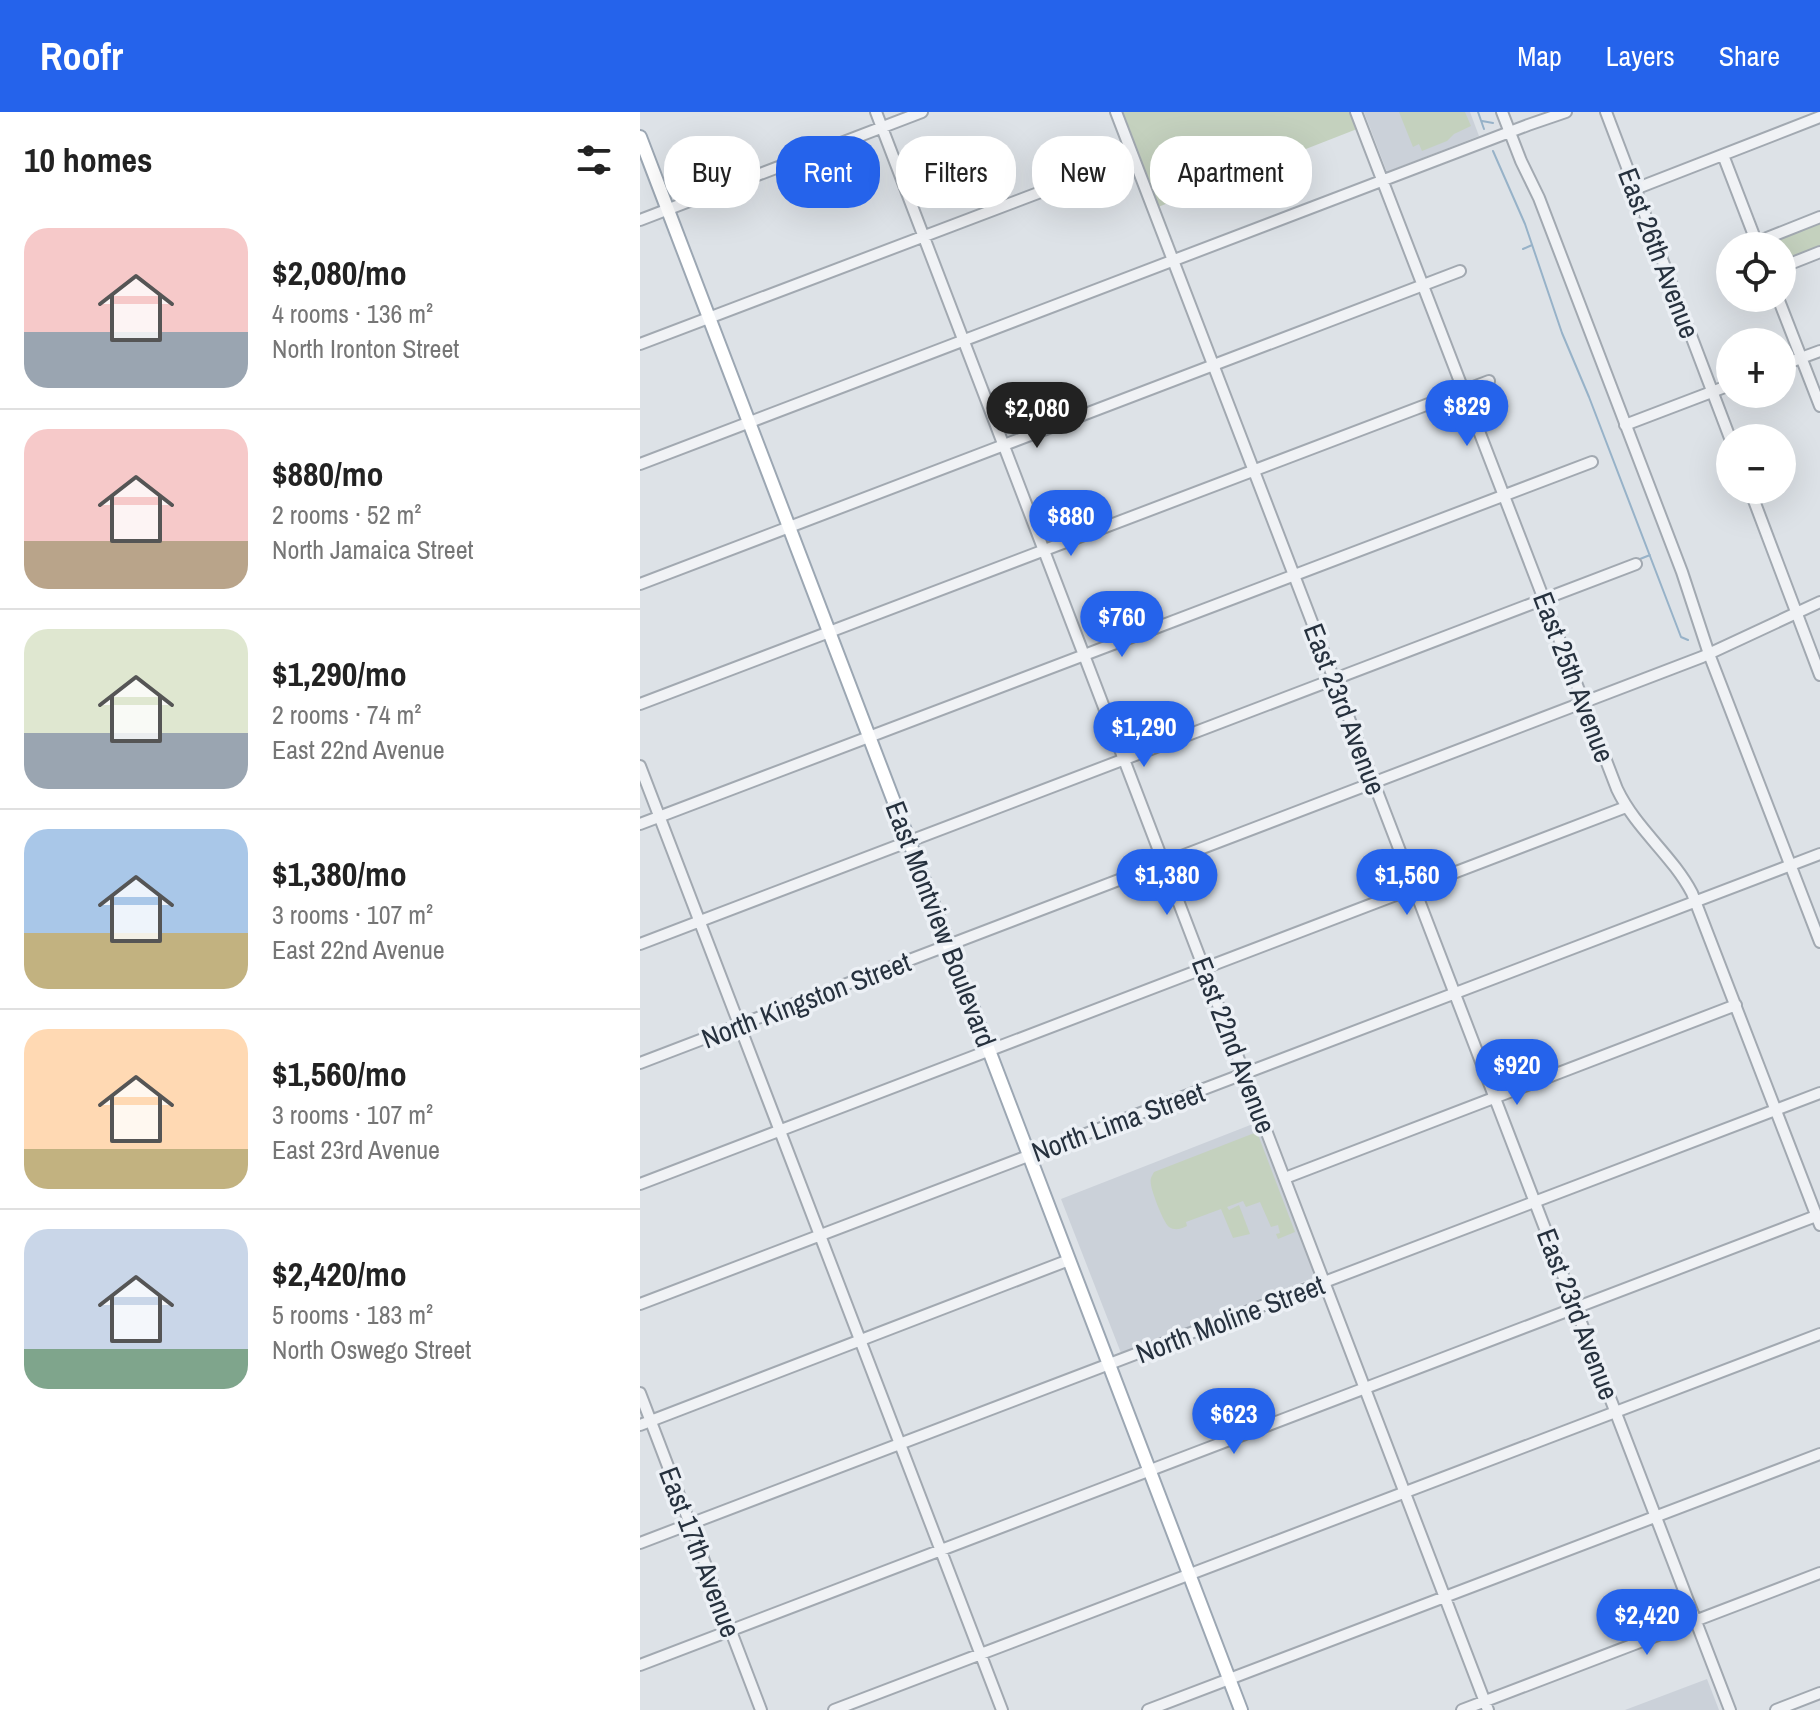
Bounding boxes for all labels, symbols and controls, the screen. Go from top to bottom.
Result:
text: Roofr [40,31,123,82]
text: Map [1517,37,1562,75]
text: Layers [1606,37,1675,75]
text: Share [1719,37,1780,75]
chip: Buy [664,136,760,208]
chip: Rent [776,136,880,208]
chip: Filters [896,136,1016,208]
chip: New [1032,136,1134,208]
chip: Apartment [1150,136,1312,208]
text: 10 homes [24,137,153,183]
icon: filters [572,138,616,182]
street label: East 26th Avenue [1609,162,1709,344]
map controls [1716,232,1796,504]
button: locate [1716,232,1796,312]
text: $2,080/mo [272,250,407,296]
icon: home [88,260,184,356]
text: 4 rooms · 136 m² [272,296,433,331]
button: + [1716,328,1796,408]
text: North Ironton Street [272,331,459,366]
pin: $829 [1420,380,1514,448]
pin: $2,080 [972,382,1102,450]
text: $829 [1443,388,1491,423]
text: $2,080 [1004,390,1070,425]
button: − [1716,424,1796,504]
text: $880/mo [272,451,384,497]
icon: home [88,461,184,557]
pin: $880 [1024,490,1118,558]
text: 2 rooms · 52 m² [272,497,421,532]
text: $880 [1047,498,1095,533]
text: North Jamaica Street [272,532,473,567]
street label: East 25th Avenue [1524,586,1624,768]
pin: $760 [1075,591,1169,659]
text: $760 [1098,599,1146,634]
street label: East 23rd Avenue [1295,618,1395,800]
text: $1,290/mo [272,651,407,697]
icon: home [88,661,184,757]
text: 2 rooms · 74 m² [272,697,421,732]
pin: $1,290 [1079,701,1209,769]
text: $1,290 [1111,709,1177,744]
text: East 22nd Avenue [272,732,445,767]
street label: East Montview Boulevard [877,796,1005,1052]
pin: $1,380 [1102,849,1232,917]
pin: $1,560 [1342,849,1472,917]
text: $1,380/mo [272,851,407,897]
text: $1,380 [1134,857,1200,892]
text: $1,560 [1374,857,1440,892]
icon: home [88,861,184,957]
text: 3 rooms · 107 m² [272,897,433,932]
text: East 22nd Avenue [272,932,445,967]
street label: North Kingston Street [696,943,916,1057]
street label: East 22nd Avenue [1183,951,1285,1139]
pin: $920 [1470,1039,1564,1107]
text: $920 [1493,1047,1541,1082]
text: $1,560/mo [272,1051,407,1097]
icon: home [88,1061,184,1157]
street label: North Lima Street [1026,1073,1210,1171]
text: 3 rooms · 107 m² [272,1097,433,1132]
text: East 23rd Avenue [272,1132,440,1167]
street label: East 23rd Avenue [1528,1223,1628,1405]
text: $2,420/mo [272,1251,407,1297]
icon: home [88,1261,184,1357]
street label: North Moline Street [1130,1266,1330,1372]
text: 5 rooms · 183 m² [272,1297,433,1332]
text: North Oswego Street [272,1332,471,1367]
pin: $623 [1187,1388,1281,1456]
text: $623 [1210,1396,1258,1431]
street label: East 17th Avenue [650,1461,750,1643]
pin: $2,420 [1582,1589,1712,1657]
text: $2,420 [1614,1597,1680,1632]

